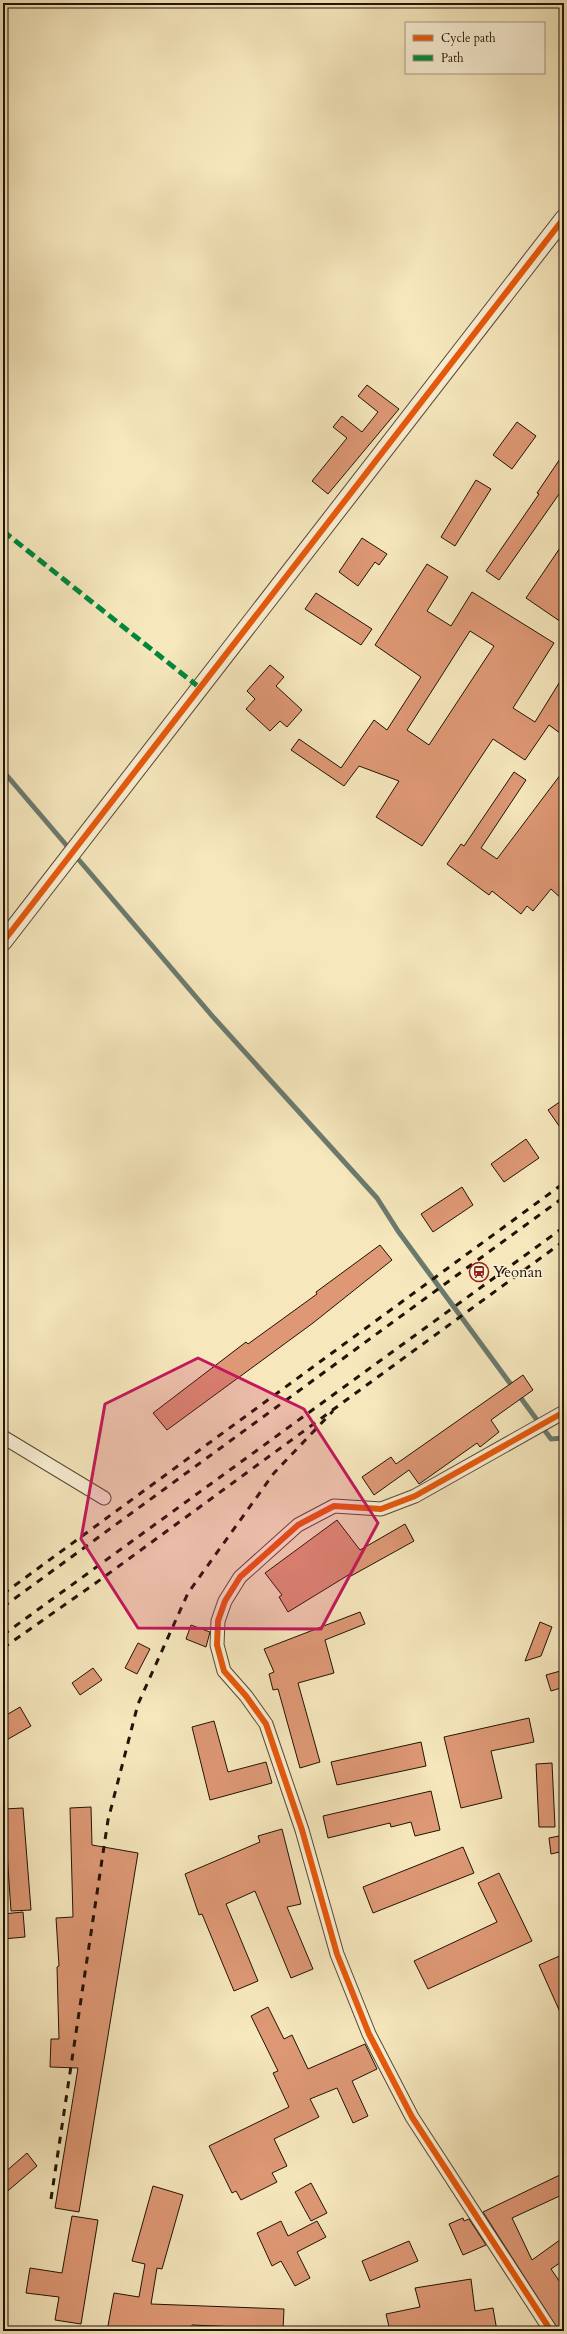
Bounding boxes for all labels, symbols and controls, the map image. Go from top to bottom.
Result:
legend [405,22,545,74]
text: Cycle path [441,30,496,46]
text: Path [441,50,464,66]
station icon: Yeonan [468,1261,490,1283]
place label: Yeonan [493,1262,543,1282]

